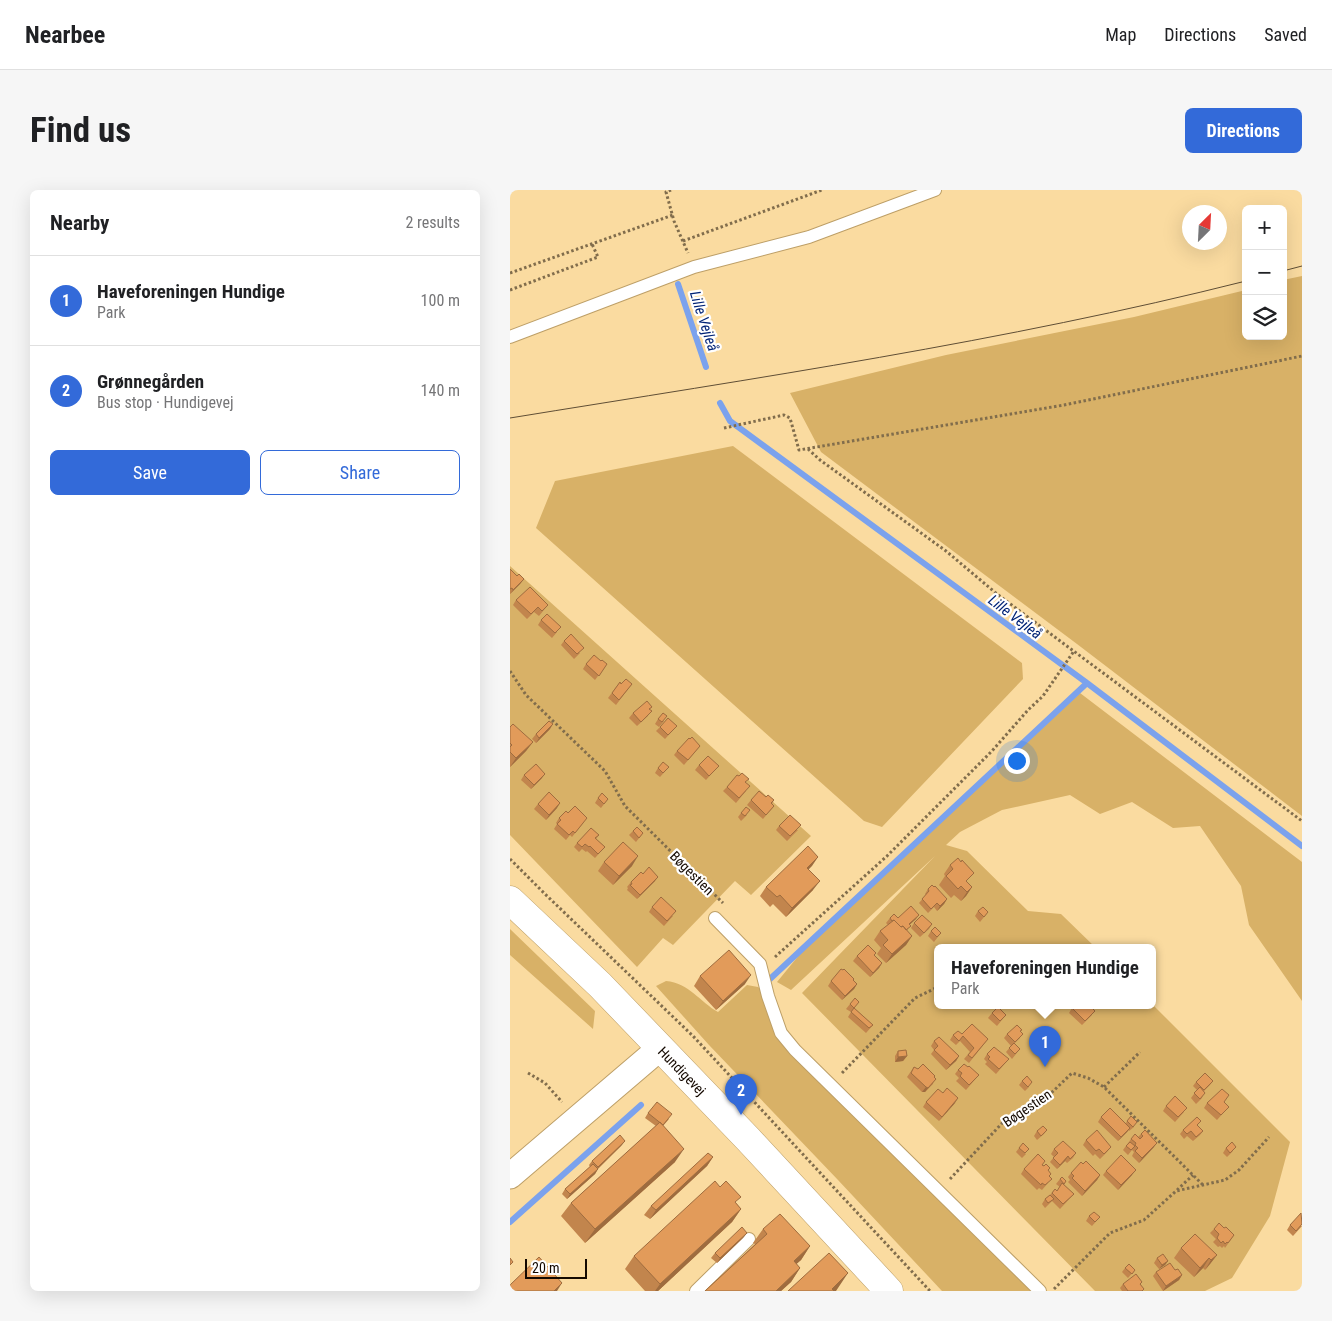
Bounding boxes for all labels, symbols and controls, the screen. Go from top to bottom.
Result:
text: Nearbee [25,21,105,49]
text: Map [1105,24,1136,45]
text: Directions [1164,24,1236,45]
text: Saved [1264,24,1307,45]
button: Directions [1185,108,1302,153]
text: Find us [30,110,131,151]
north arrow [1182,205,1227,250]
map controls [1242,205,1287,340]
button: + [1242,205,1287,250]
text: Nearby [50,211,109,235]
text: 2 results [405,213,460,232]
button: − [1242,250,1287,295]
text: Haveforeningen Hundige [97,280,285,303]
water label: Lille Vejleå [686,289,722,353]
text: 1 [62,291,70,310]
text: 100 m [421,291,460,310]
button: layers [1242,295,1287,340]
text: Park [97,303,126,322]
text: Grønnegården [97,370,204,393]
text: 2 [62,381,70,400]
text: 140 m [421,381,460,400]
text: Bus stop · Hundigevej [97,393,234,412]
button: Save [50,450,250,495]
button: Share [260,450,460,495]
water label: Lille Vejleå [985,591,1045,643]
your location [1004,748,1030,774]
street label: Bøgestien [667,848,717,898]
popup [934,944,1156,1009]
text: Haveforeningen Hundige [951,956,1139,979]
text: Park [951,979,980,998]
pin: 1 [1029,1026,1061,1067]
street label: Hundigevej [655,1043,709,1099]
pin: 2 [725,1074,757,1115]
street label: Bøgestien [1000,1086,1054,1130]
scale bar [525,1256,588,1279]
text: 20 m [532,1260,560,1276]

